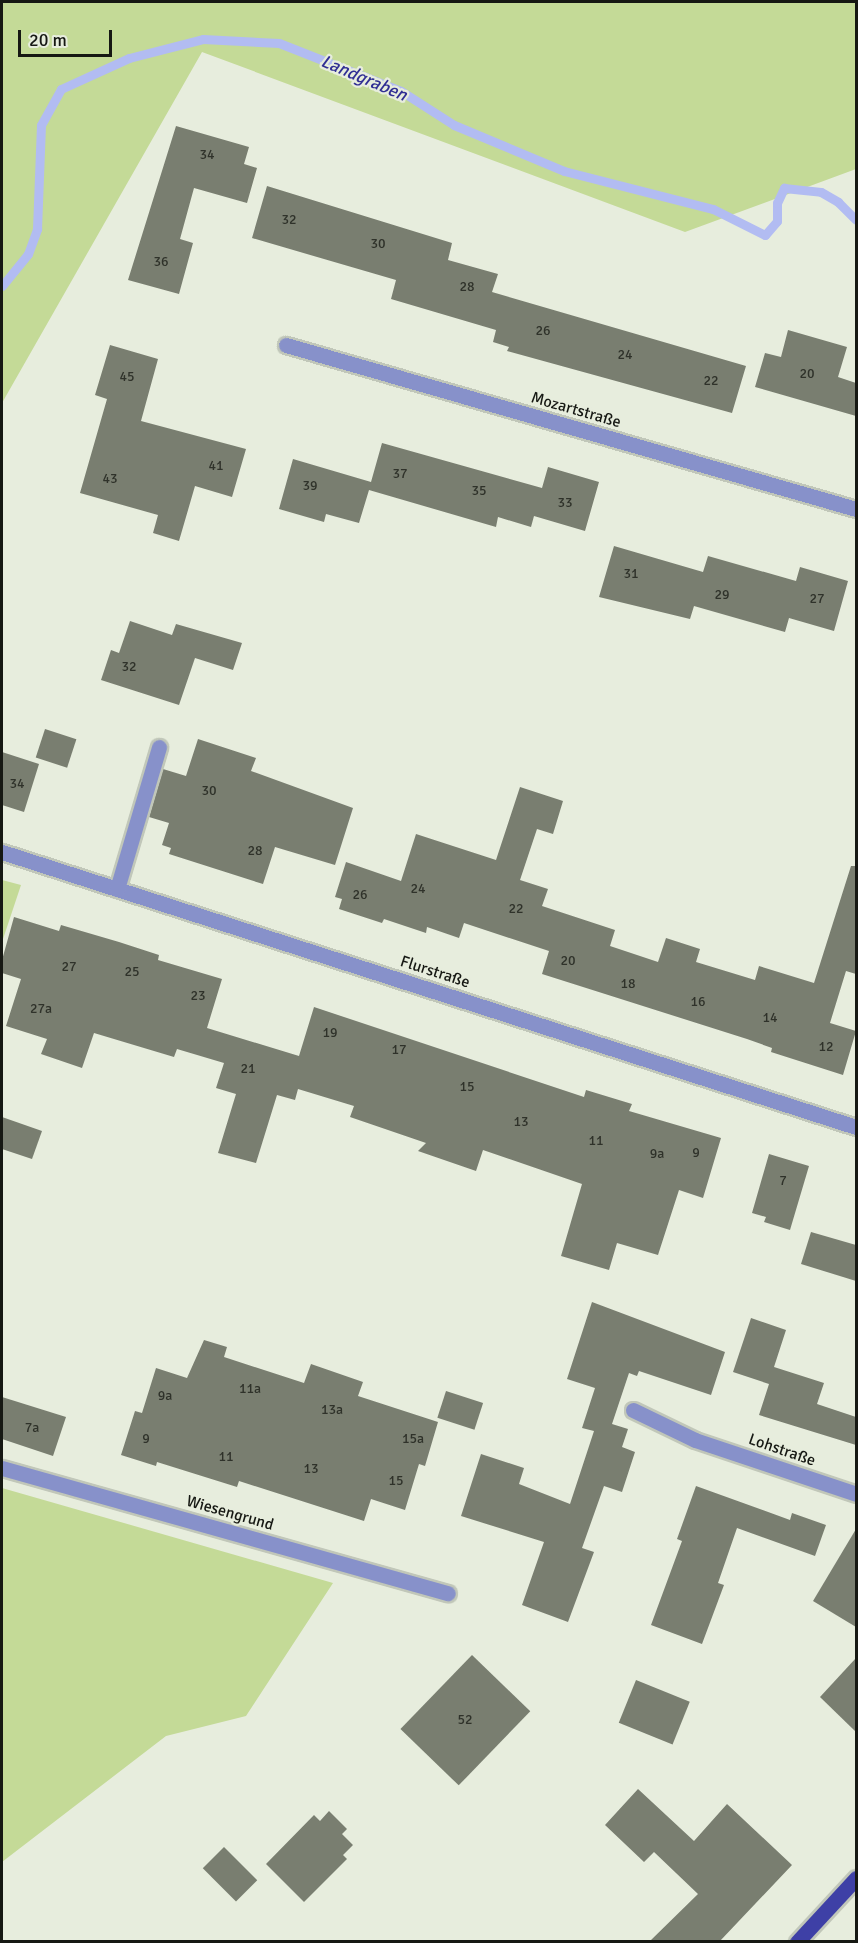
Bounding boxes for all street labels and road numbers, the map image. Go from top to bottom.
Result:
street label: Mozartstraße [529,388,623,432]
street label: Flurstraße [398,952,472,992]
street label: Lohstraße [746,1430,818,1470]
street label: Wiesengrund [184,1491,276,1535]

